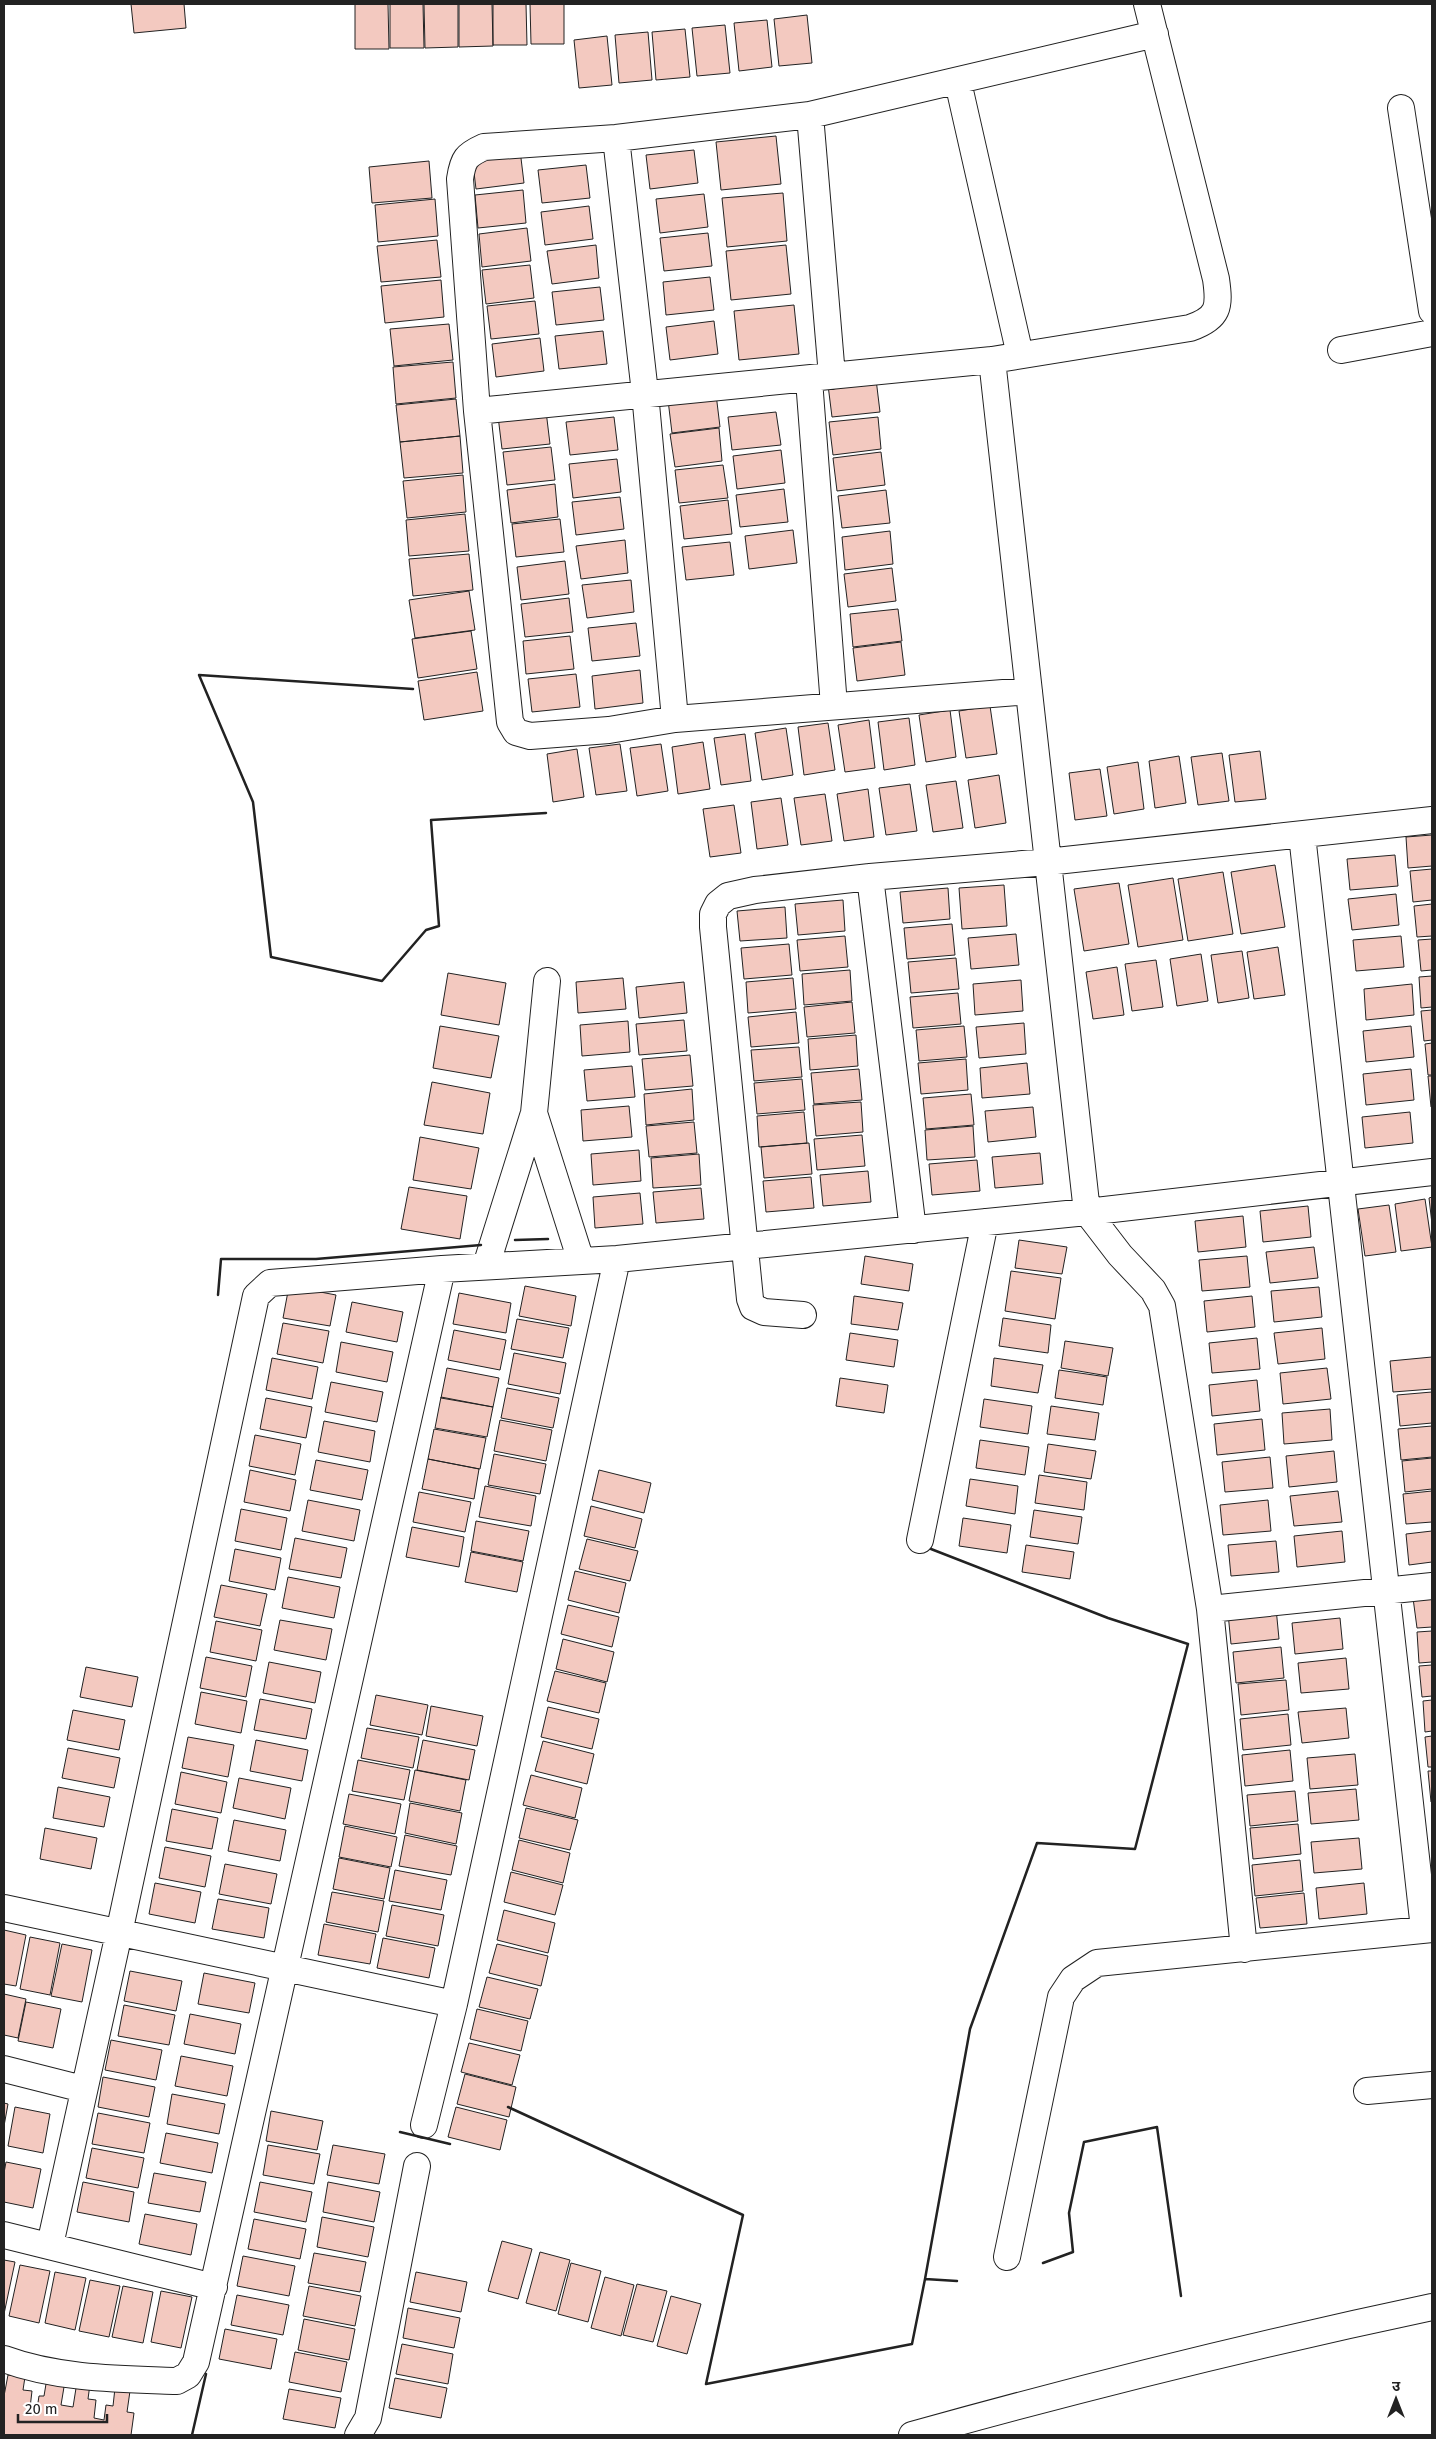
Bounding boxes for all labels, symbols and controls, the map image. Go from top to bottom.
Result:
north arrow [1371,2374,1421,2424]
text: उ [1392,2378,1401,2395]
scale bar [18,2392,106,2424]
text: 20 m [25,2400,58,2418]

